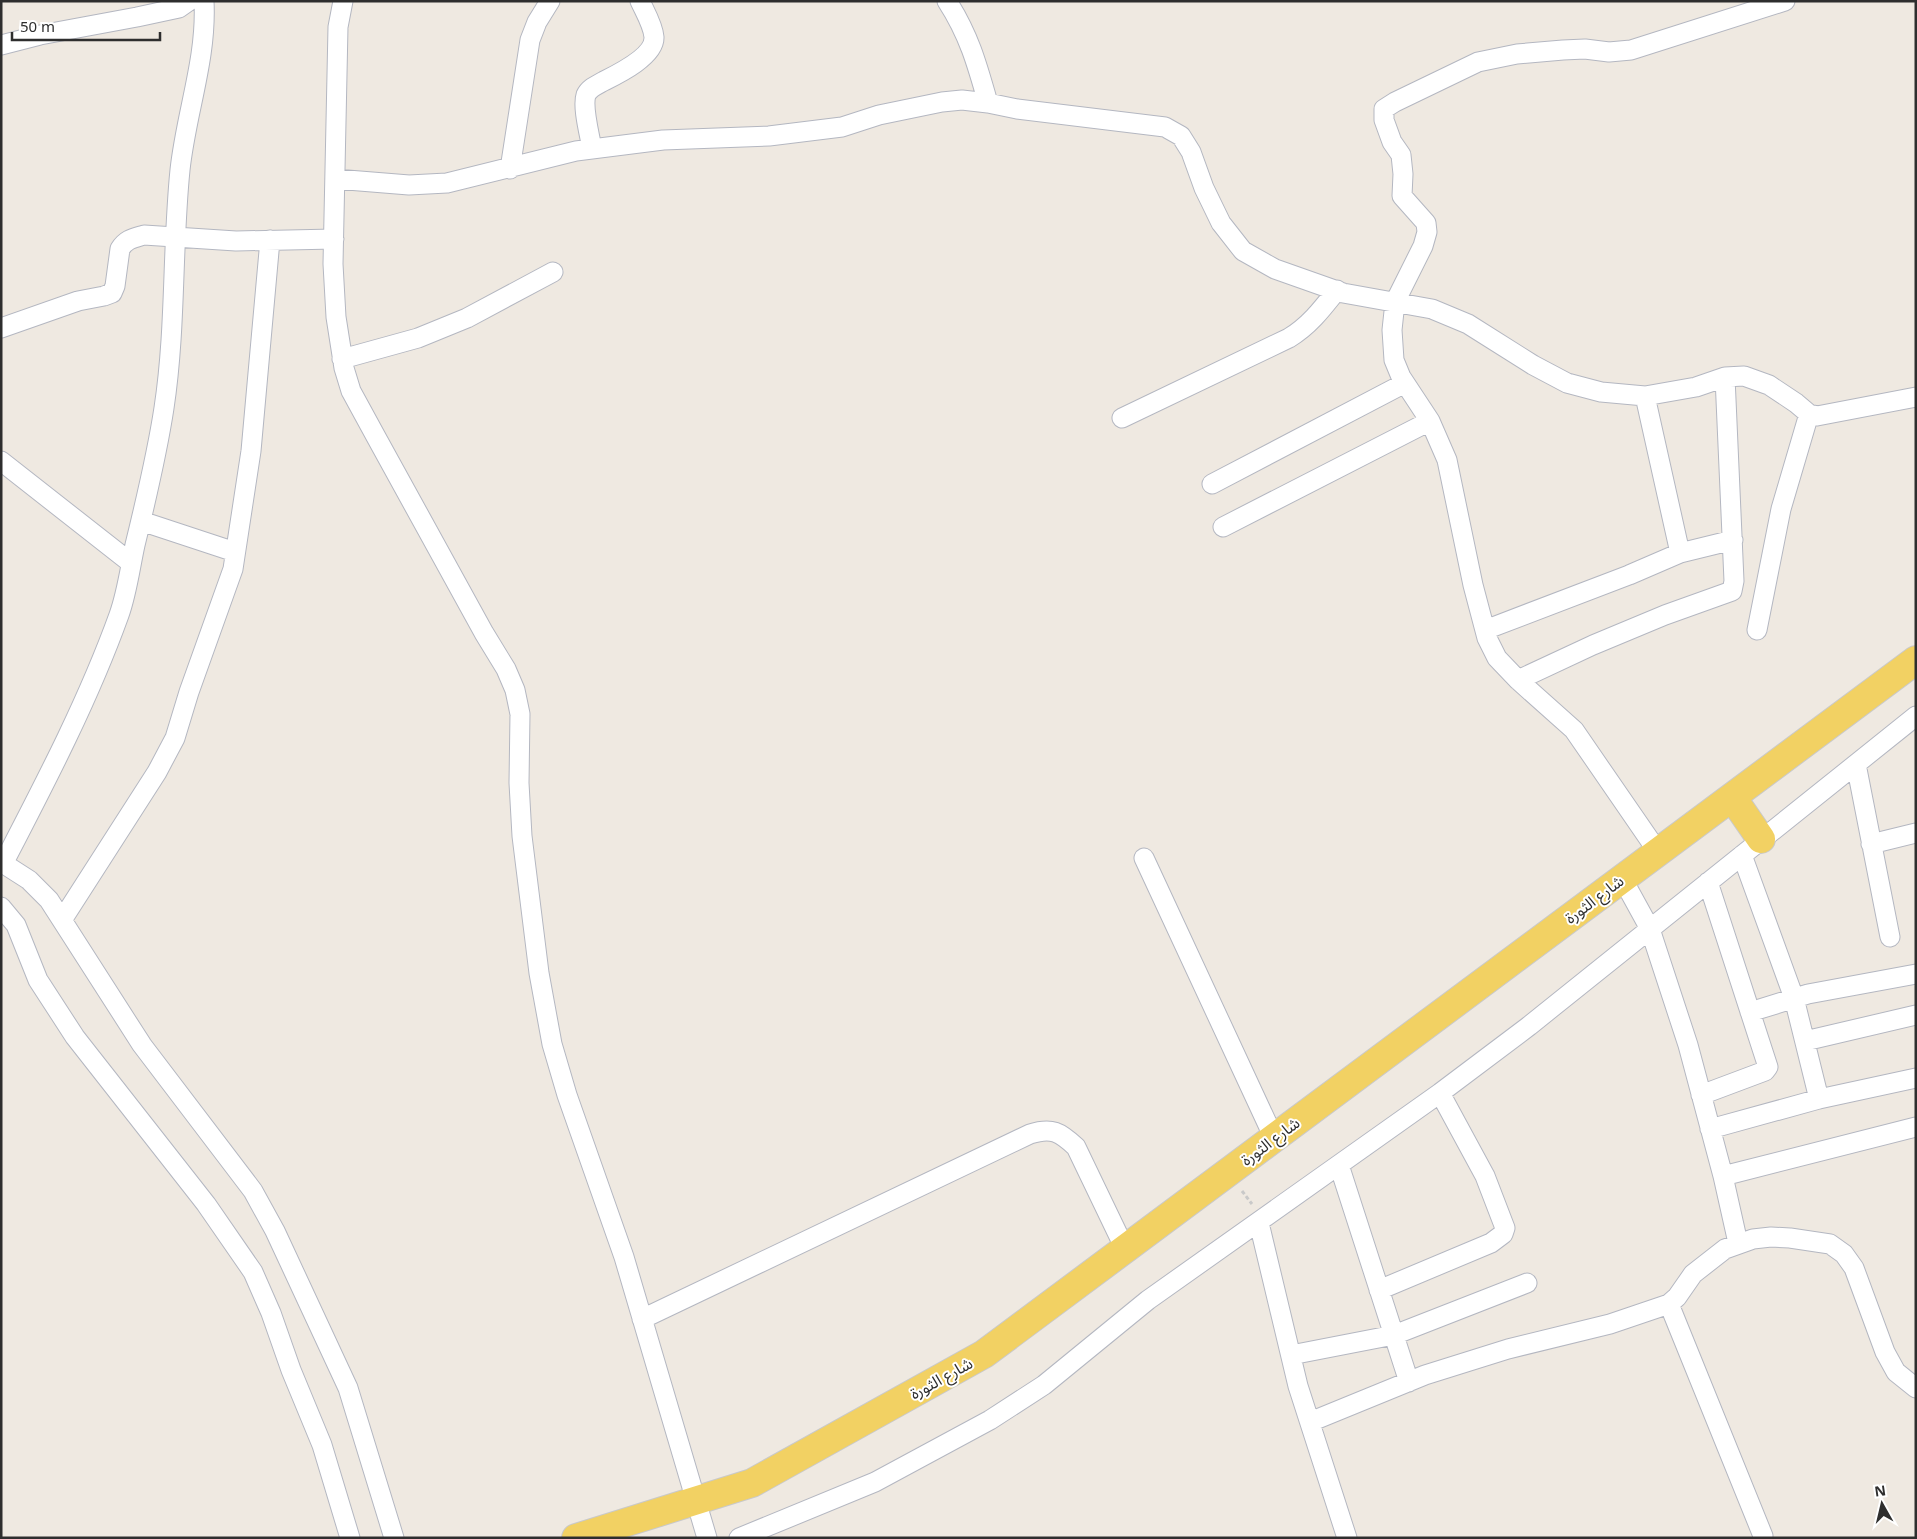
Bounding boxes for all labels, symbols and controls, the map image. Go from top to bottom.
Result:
scale bar [12,10,160,42]
text: 50 m [20,16,55,36]
street label: شارع الثورة [1560,870,1629,930]
street label: شارع الثورة [1236,1112,1305,1172]
street label: شارع الثورة [906,1352,977,1406]
north arrow [1857,1479,1907,1529]
text: N [1873,1480,1887,1501]

